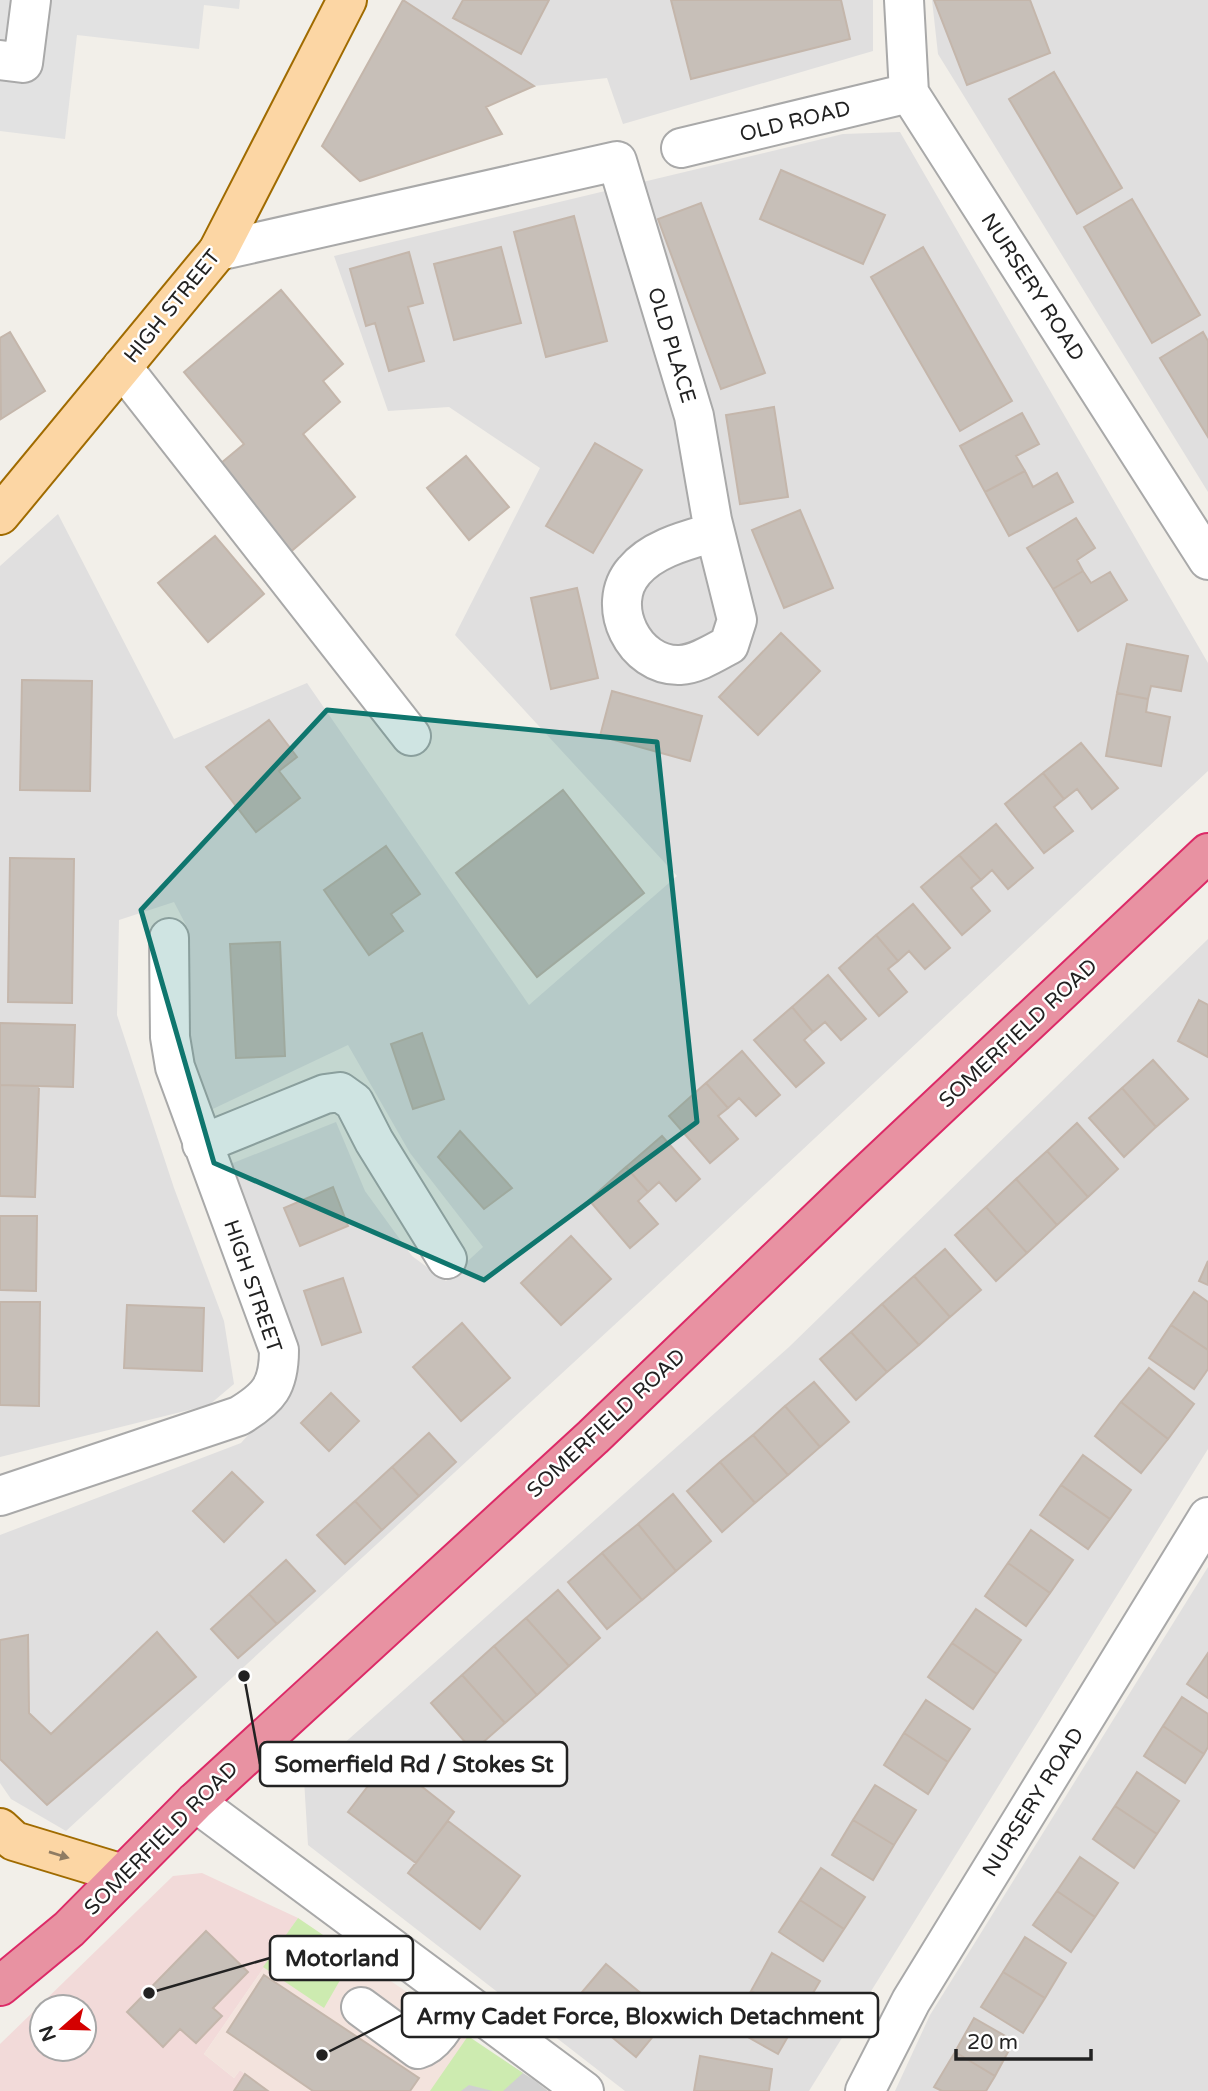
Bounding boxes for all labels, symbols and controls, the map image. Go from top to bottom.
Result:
street label: OLD ROAD [737,96,853,147]
street label: NURSERY ROAD [976,209,1090,366]
street label: HIGH STREET [119,244,226,368]
street label: OLD PLACE [642,284,701,406]
street label: SOMERFIELD ROAD [934,954,1103,1113]
street label: HIGH STREET [218,1217,287,1356]
street label: SOMERFIELD ROAD [522,1344,691,1503]
street label: NURSERY ROAD [978,1723,1089,1881]
callout: Somerfield Rd / Stokes St [260,1742,567,1786]
text: Somerfield Rd / Stokes St [274,1751,554,1779]
street label: SOMERFIELD ROAD [79,1756,243,1920]
one-way arrow [49,1850,70,1860]
callout: Motorland [270,1936,413,1980]
text: Motorland [285,1945,399,1973]
north arrow [28,1993,98,2063]
callout: Army Cadet Force, Bloxwich Detachment [402,1993,878,2037]
text: Army Cadet Force, Bloxwich Detachment [416,2003,864,2031]
scale bar [956,2018,1091,2062]
text: N [35,2023,61,2044]
text: 20 m [967,2030,1018,2055]

